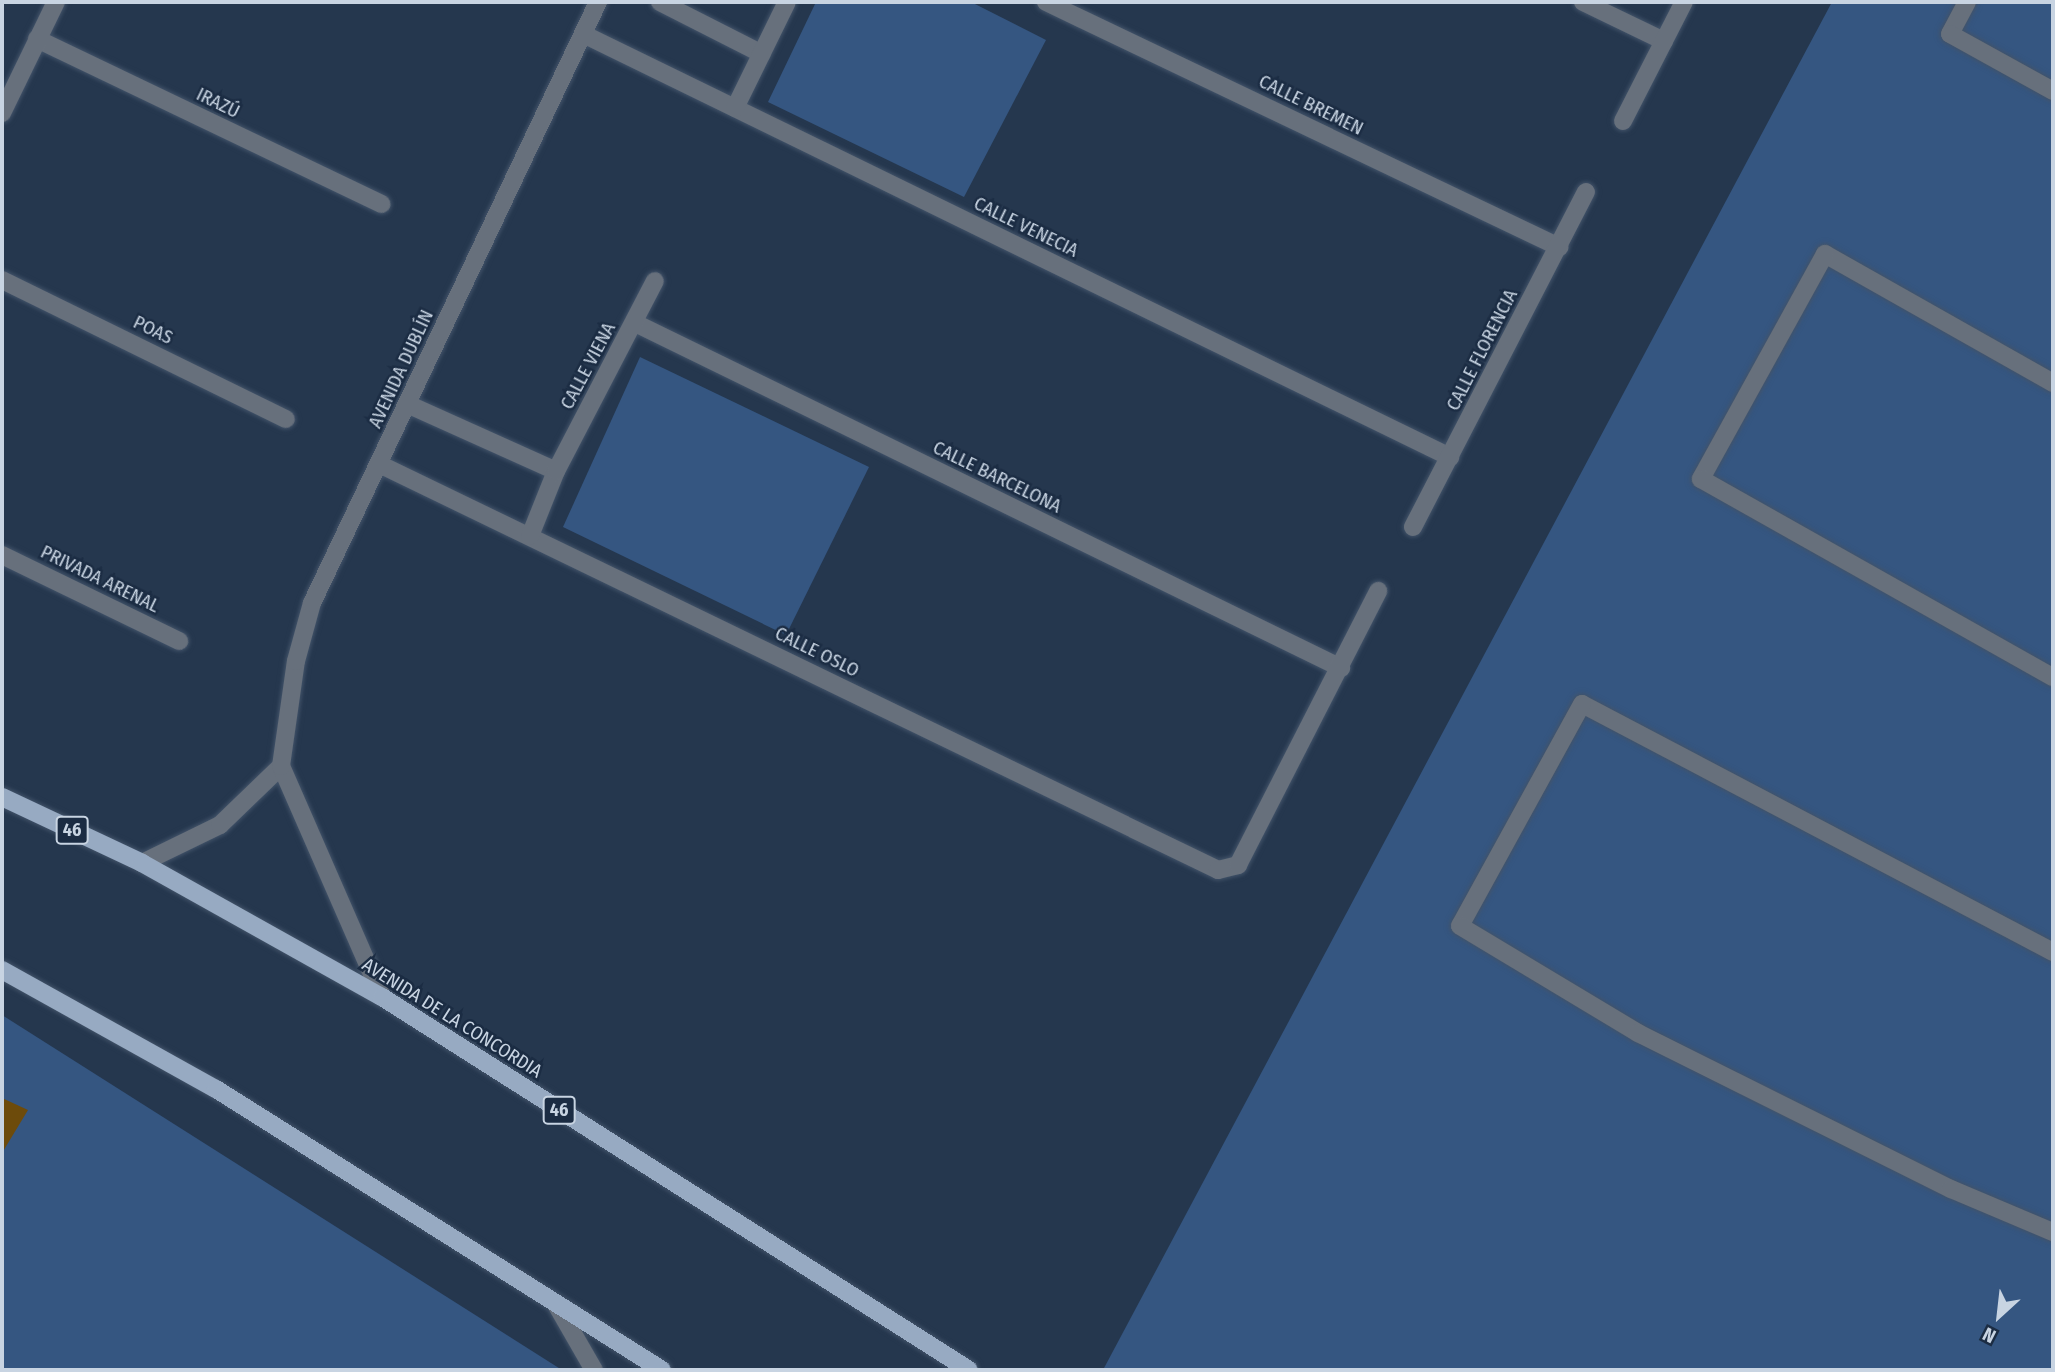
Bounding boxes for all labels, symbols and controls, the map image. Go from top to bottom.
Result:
street label: CALLE BREMEN [1255,70,1367,140]
street label: IRAZÚ [193,83,243,123]
street label: CALLE VENECIA [970,192,1082,262]
street label: CALLE FLORENCIA [1442,286,1522,414]
street label: AVENIDA DUBLÍN [364,306,438,432]
street label: POAS [130,311,176,349]
street label: CALLE VIENA [556,319,620,413]
street label: CALLE BARCELONA [929,436,1065,518]
street label: PRIVADA ARENAL [37,540,163,618]
street label: CALLE OSLO [771,622,863,682]
road number: 46 [55,816,90,844]
street label: AVENIDA DE LA CONCORDIA [358,953,546,1083]
road number: 46 [542,1096,576,1125]
north arrow [1964,1281,2034,1351]
text: N [1979,1322,2000,1348]

